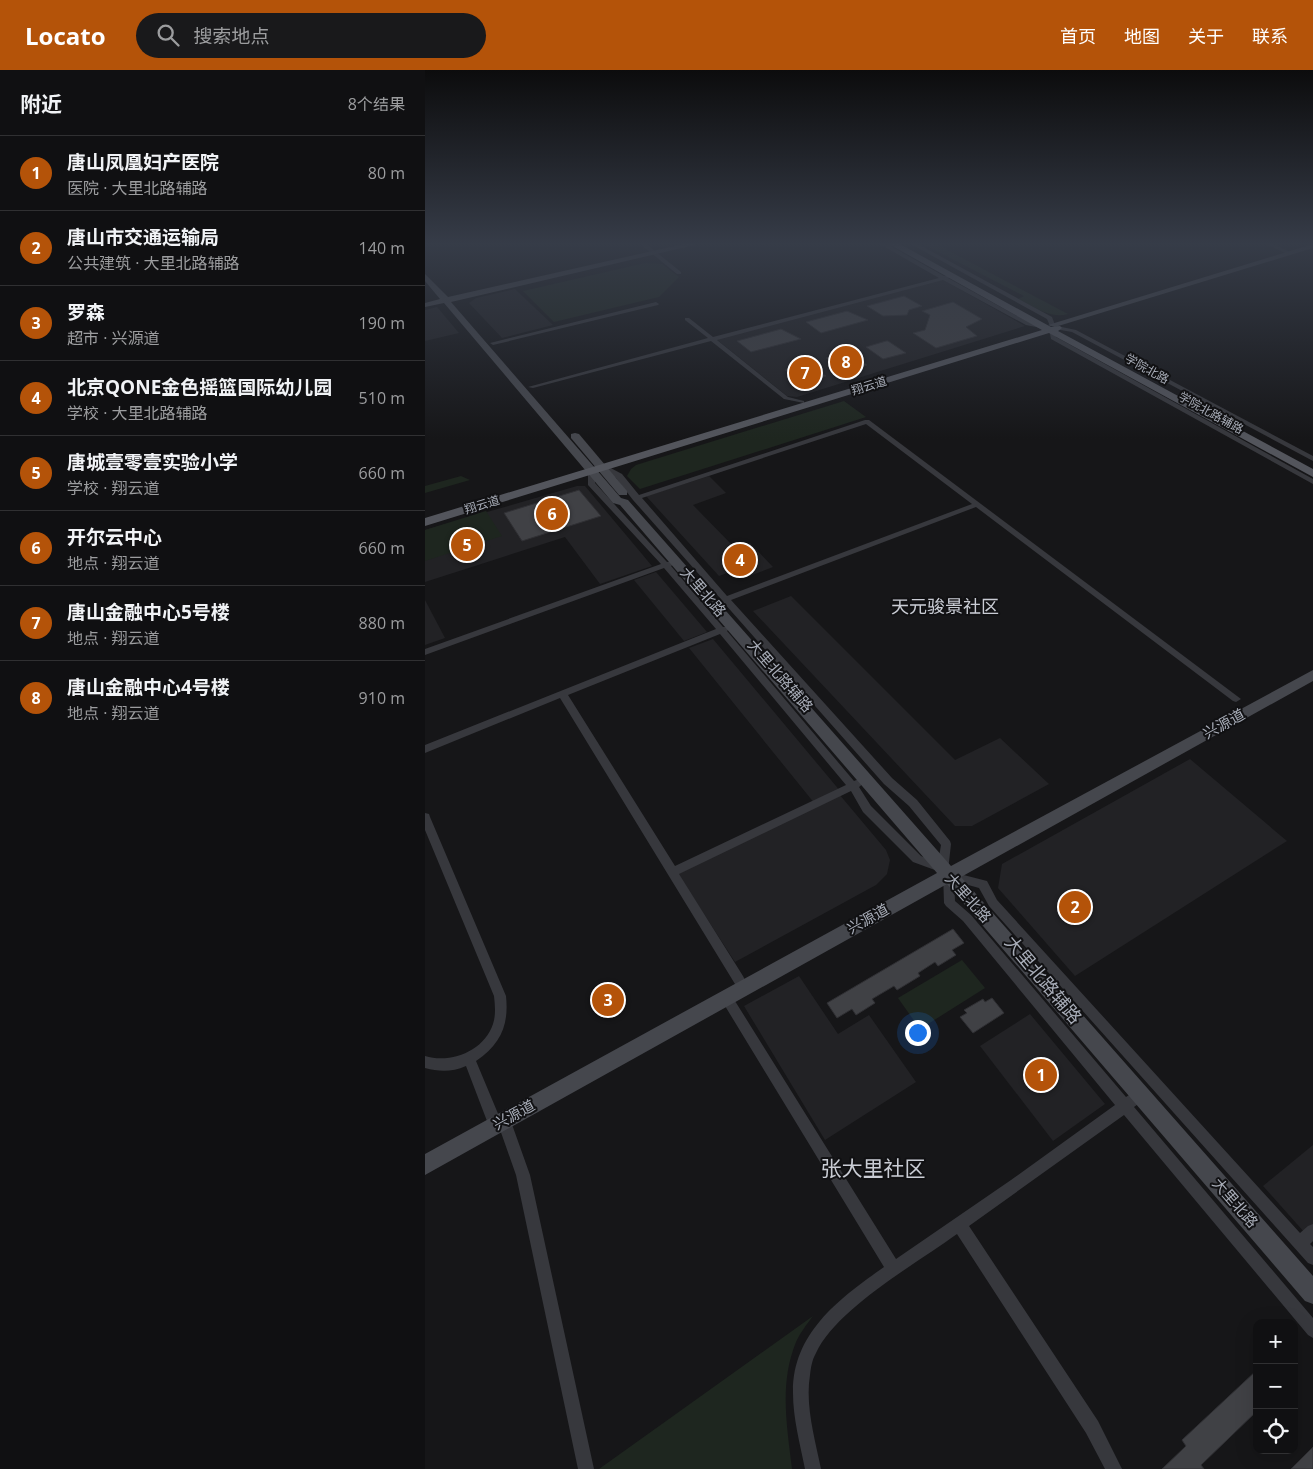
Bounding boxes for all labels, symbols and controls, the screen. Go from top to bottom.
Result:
search box [136,13,486,58]
text: Locato [25,19,106,52]
icon: search [154,21,182,49]
text: 搜索地点 [194,23,270,49]
text: 首页 [1060,24,1096,48]
text: 地图 [1124,24,1160,48]
text: 关于 [1188,24,1224,48]
text: 联系 [1252,24,1288,48]
text: 附近 [20,90,62,118]
text: 8个结果 [348,93,405,115]
text: 唐山凤凰妇产医院 [67,149,219,175]
text: 1 [31,162,41,184]
text: 80 m [368,162,405,184]
text: 医院 · 大里北路辅路 [67,177,208,199]
text: 唐山市交通运输局 [67,224,219,250]
text: 2 [31,237,41,259]
text: 140 m [359,237,405,259]
text: 公共建筑 · 大里北路辅路 [67,252,240,274]
text: 罗森 [67,299,105,325]
text: 3 [31,312,41,334]
text: 190 m [359,312,405,334]
text: 超市 · 兴源道 [67,327,160,349]
pin: 8 [830,343,862,381]
street label: 学院北路 [1122,349,1172,388]
pin: 7 [789,354,821,392]
street label: 翔云道 [849,372,889,399]
text: 北京QONE金色摇篮国际幼儿园 [67,374,332,400]
text: 4 [31,387,41,409]
text: 510 m [359,387,405,409]
street label: 学院北路辅路 [1176,388,1247,437]
text: 学校 · 大里北路辅路 [67,402,208,424]
text: 唐城壹零壹实验小学 [67,449,238,475]
text: 5 [31,462,41,484]
text: 660 m [359,462,405,484]
text: 学校 · 翔云道 [67,477,160,499]
street label: 翔云道 [462,491,502,518]
pin: 6 [536,495,568,533]
text: 开尔云中心 [67,524,162,550]
pin: 5 [451,526,483,564]
text: 6 [31,537,41,559]
text: 660 m [359,537,405,559]
pin: 4 [724,541,756,579]
text: 地点 · 翔云道 [67,552,160,574]
street label: 大里北路 [677,562,731,621]
district label: 天元骏景社区 [891,594,999,618]
text: 唐山金融中心5号楼 [67,599,230,625]
text: 7 [31,612,41,634]
text: 880 m [359,612,405,634]
text: 地点 · 翔云道 [67,627,160,649]
street label: 大里北路辅路 [744,635,818,716]
text: 唐山金融中心4号楼 [67,674,230,700]
text: 8 [31,687,41,709]
text: 910 m [359,687,405,709]
text: 地点 · 翔云道 [67,702,160,724]
street label: 兴源道 [1199,703,1248,743]
street label: 大里北路 [941,868,996,926]
pin: 2 [1059,888,1091,926]
street label: 兴源道 [843,898,892,938]
street label: 大里北路辅路 [1000,930,1088,1028]
pin: 3 [592,981,624,1019]
your location [905,1020,931,1046]
pin: 1 [1025,1056,1057,1094]
street label: 兴源道 [489,1094,538,1134]
district label: 张大里社区 [821,1154,926,1182]
street label: 大里北路 [1209,1173,1263,1232]
map controls [1253,1319,1298,1454]
button: + [1253,1319,1298,1364]
button: − [1253,1364,1298,1409]
button: locate [1253,1409,1298,1454]

